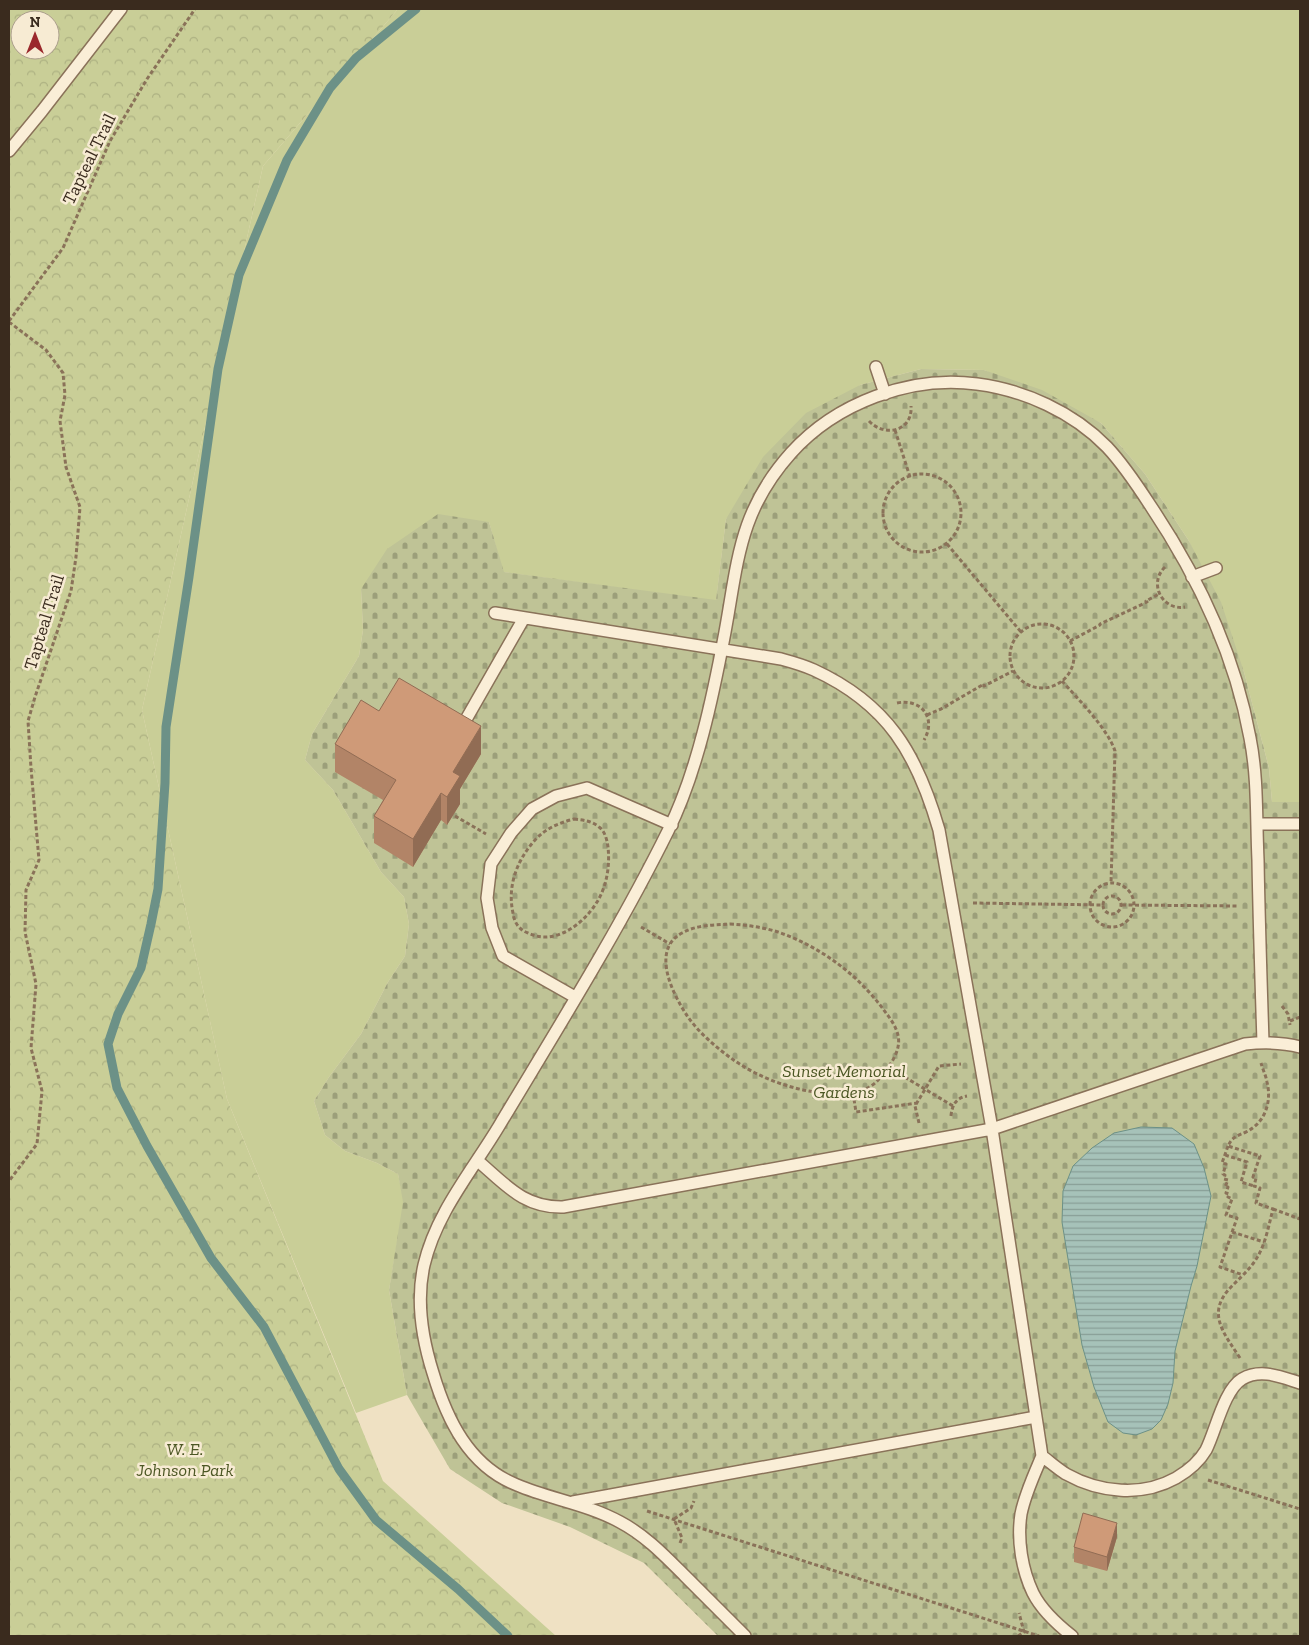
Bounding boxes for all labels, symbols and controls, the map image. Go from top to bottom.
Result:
north arrow [10,10,60,60]
text: N [30,14,41,31]
street label: Tapteal Trail [58,110,121,208]
street label: Tapteal Trail [19,571,69,672]
park label: Sunset Memorial Gardens [782,1060,906,1103]
park label: W. E. Johnson Park [135,1438,234,1481]

